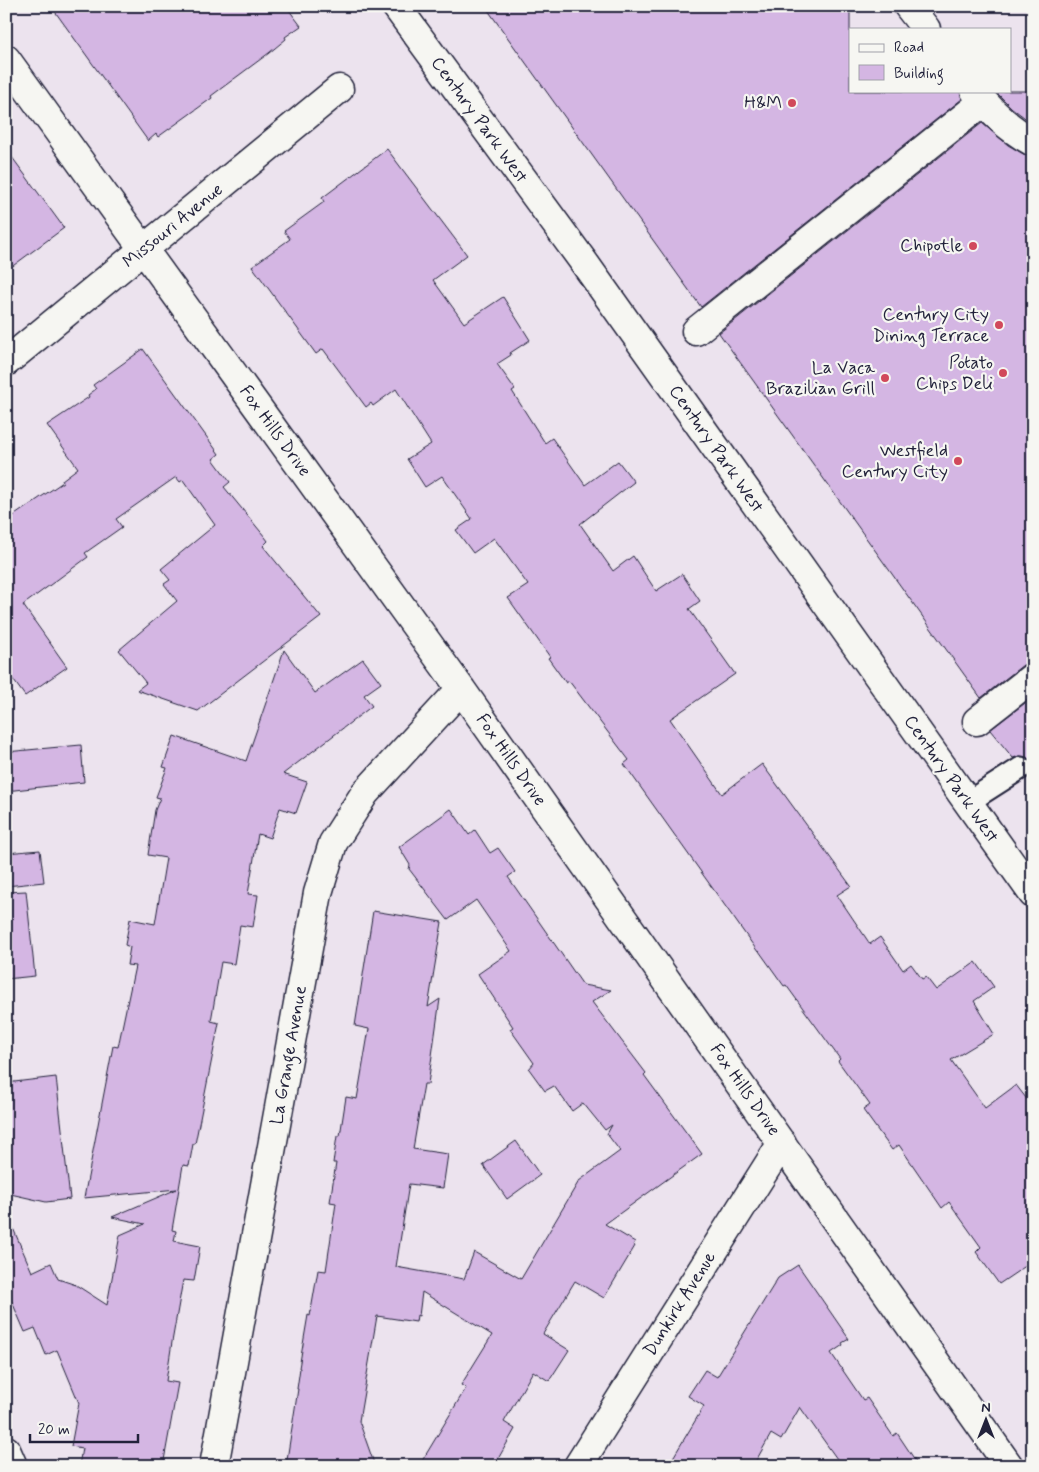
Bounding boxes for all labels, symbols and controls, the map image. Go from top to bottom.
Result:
legend [849,28,1012,92]
text: Road [894,38,924,58]
street label: Century Park West [425,52,533,188]
text: Building [894,64,944,85]
place label: H&M [744,91,782,115]
marker: H&M [786,97,798,109]
street label: Missouri Avenue [118,178,228,274]
place label: Chipotle [900,234,963,258]
marker: Chipotle [967,240,979,252]
place label: Century City Dining Terrace [873,303,989,348]
marker: Century City Dining Terrace [993,319,1005,331]
place label: Potato Chips Deli [916,351,993,396]
place label: La Vaca Brazilian Grill [766,356,875,401]
marker: Potato Chips Deli [997,367,1009,379]
marker: La Vaca Brazilian Grill [879,372,891,384]
street label: Fox Hills Drive [234,380,316,482]
street label: Century Park West [663,380,769,518]
place label: Westfield Century City [841,439,948,484]
marker: Westfield Century City [952,455,964,467]
street label: Fox Hills Drive [470,709,552,811]
street label: Century Park West [898,710,1004,848]
street label: La Grange Avenue [265,983,315,1127]
street label: Fox Hills Drive [704,1039,786,1141]
street label: Dunkirk Avenue [638,1247,722,1361]
north arrow [962,1394,1012,1444]
text: N [981,1399,991,1417]
scale bar [30,1412,138,1444]
text: 20 m [38,1420,70,1440]

